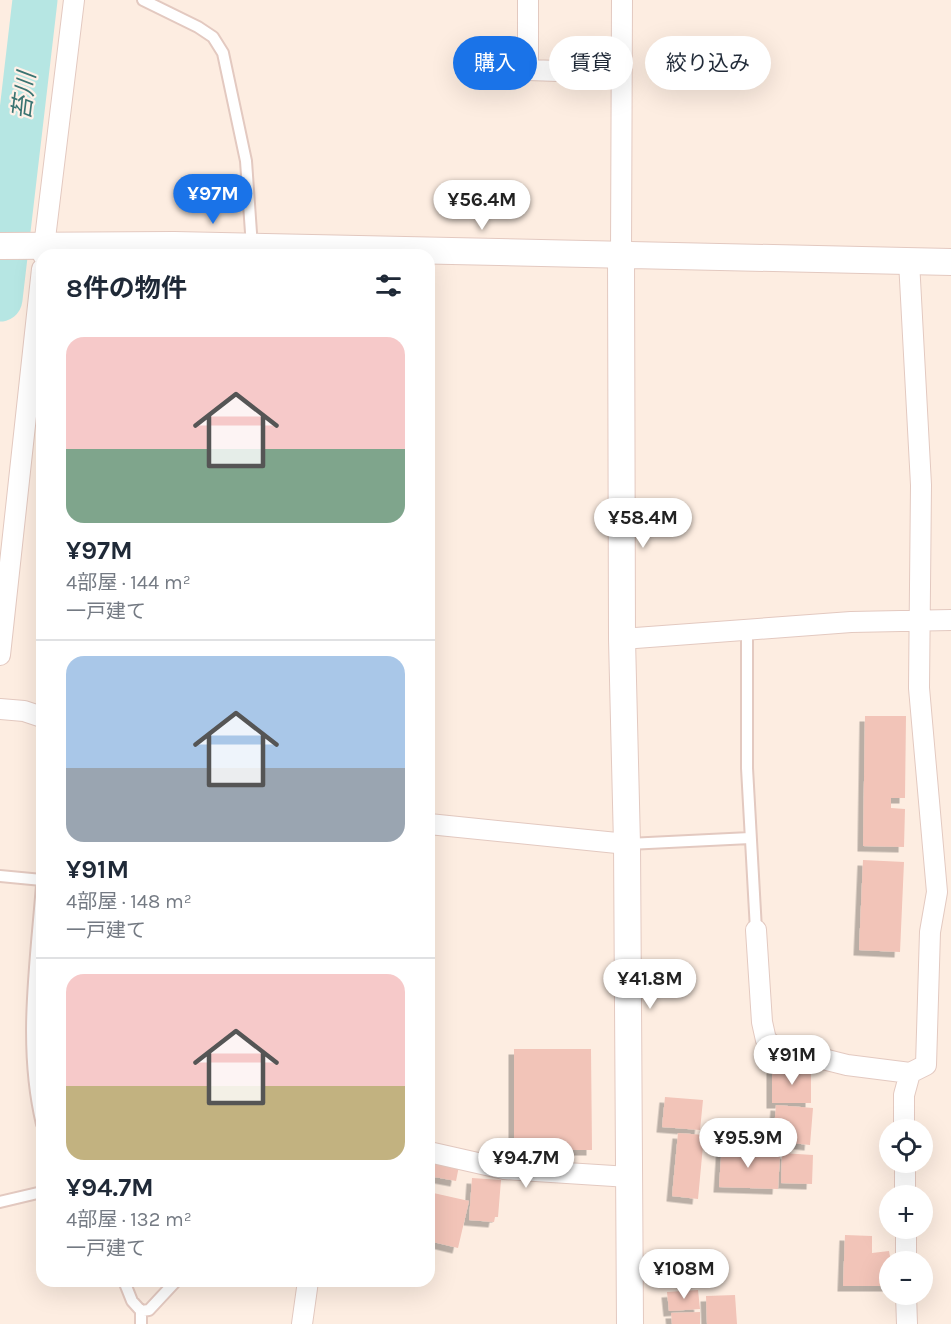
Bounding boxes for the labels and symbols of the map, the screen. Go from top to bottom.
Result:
water label: 苔川 [7,67,41,122]
pin: ¥97M [177,174,249,225]
pin: ¥56.4M [433,180,531,231]
pin: ¥58.4M [594,498,692,549]
pin: ¥41.8M [601,959,699,1010]
pin: ¥91M [756,1035,828,1086]
pin: ¥95.9M [699,1118,797,1169]
pin: ¥94.7M [477,1138,575,1189]
pin: ¥108M [642,1249,726,1300]

